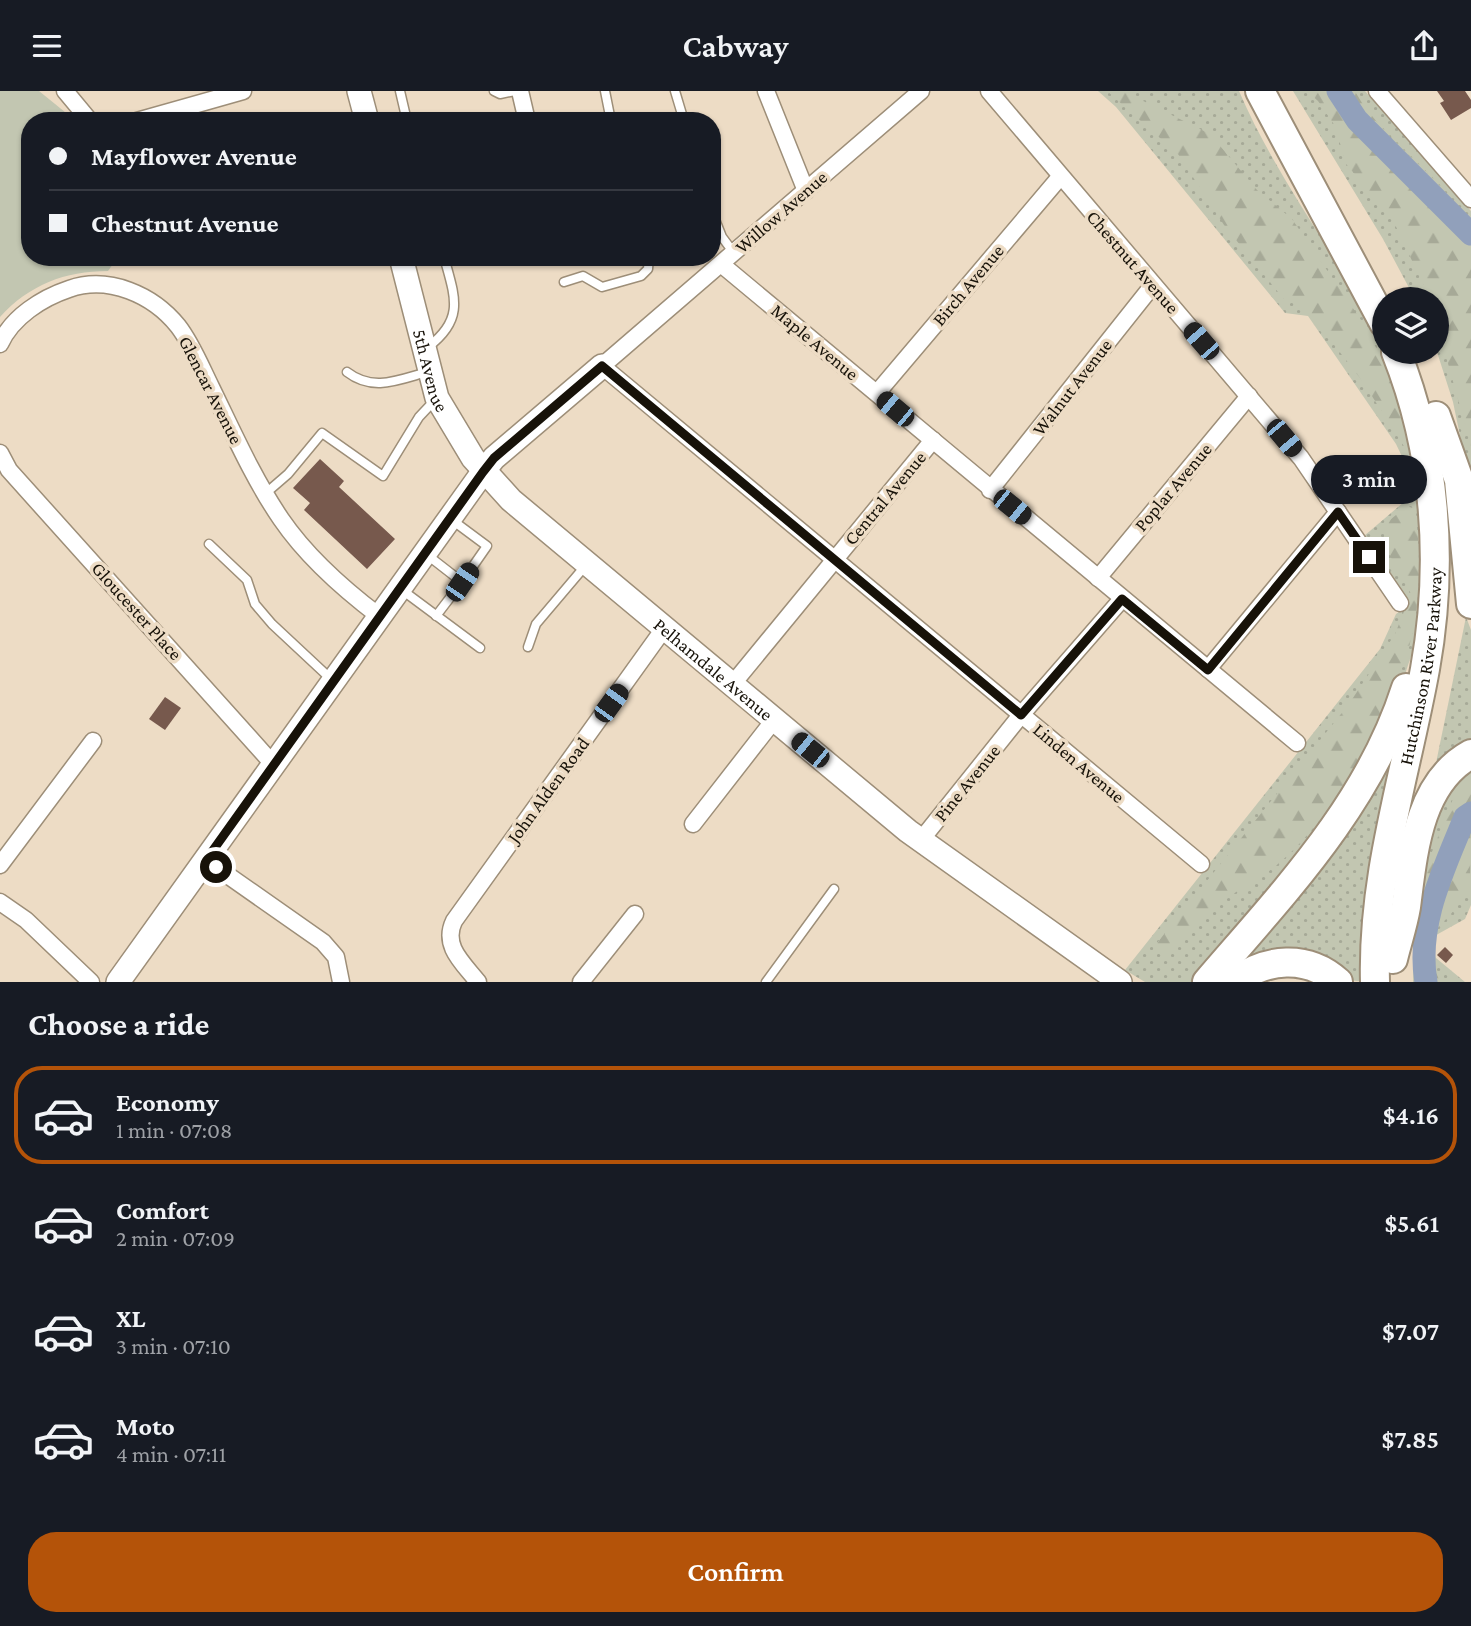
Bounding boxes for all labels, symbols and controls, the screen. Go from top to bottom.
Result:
icon: menu [28,27,66,65]
icon: share [1405,27,1443,65]
text: Cabway [683,28,788,64]
text: Mayflower Avenue [91,142,297,171]
street label: Willow Avenue [731,166,831,258]
street label: Chestnut Avenue [1083,206,1183,318]
text: Chestnut Avenue [91,209,279,238]
street label: Birch Avenue [928,240,1008,330]
map controls [1372,287,1449,364]
button: layers [1372,287,1449,364]
street label: Maple Avenue [767,299,863,385]
car [1180,318,1223,364]
street label: 5th Avenue [409,327,453,415]
street label: Glencar Avenue [175,332,247,448]
street label: Walnut Avenue [1028,335,1116,439]
car [873,387,918,431]
car [1263,415,1306,461]
street label: Poplar Avenue [1130,439,1216,535]
street label: Central Avenue [840,447,930,549]
callout: 3 min [1311,455,1427,505]
text: 3 min [1342,466,1396,492]
car [990,486,1035,528]
route end [1353,541,1385,573]
street label: Gloucester Place [88,558,186,664]
car [442,559,483,605]
street label: Hutchinson River Parkway [1395,567,1445,767]
street label: Pelhamdale Avenue [650,613,777,725]
car [591,680,632,726]
street label: Linden Avenue [1029,719,1129,807]
car [788,729,833,771]
street label: John Alden Road [501,733,593,849]
street label: Pine Avenue [930,740,1004,826]
route start [200,851,232,883]
text: Choose a ride [28,1006,209,1042]
icon: car [32,1084,95,1147]
text: Economy [116,1088,219,1117]
text: $4.16 [1383,1101,1439,1130]
text: 1 min · 07:08 [116,1117,232,1143]
icon: car [32,1192,95,1255]
text: Comfort [116,1196,209,1225]
text: $5.61 [1384,1209,1439,1238]
text: 2 min · 07:09 [116,1225,235,1251]
icon: car [32,1300,95,1363]
text: XL [116,1304,145,1333]
text: $7.07 [1382,1317,1439,1346]
text: 3 min · 07:10 [116,1333,231,1359]
icon: car [32,1408,95,1471]
text: Moto [116,1412,175,1441]
text: $7.85 [1382,1425,1439,1454]
text: 4 min · 07:11 [116,1441,226,1467]
button: Confirm [28,1532,1443,1612]

